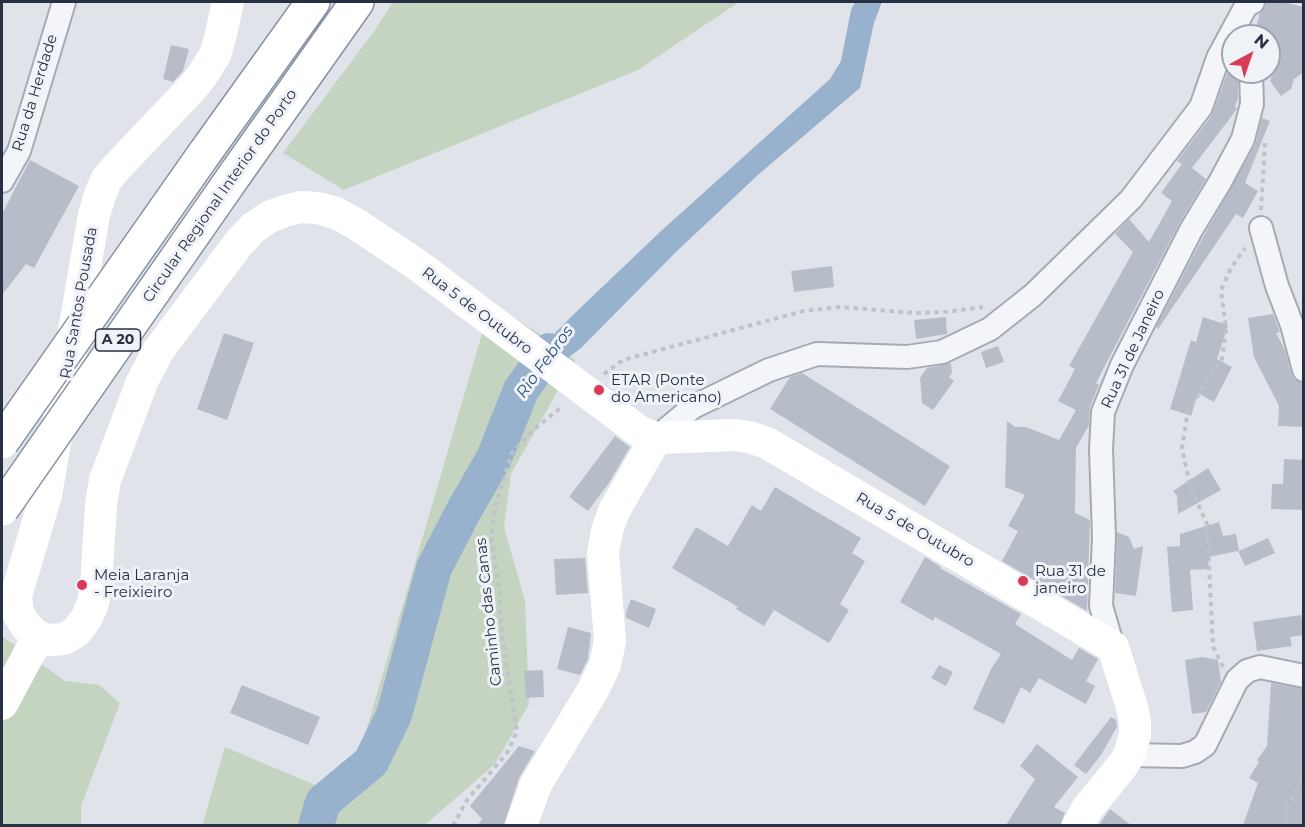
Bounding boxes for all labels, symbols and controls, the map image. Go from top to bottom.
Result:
north arrow [1221,24,1281,84]
text: N [1251,30,1273,53]
street label: Rua da Herdade [9,32,61,154]
street label: Circular Regional Interior do Porto [139,86,301,306]
street label: Rua Santos Pousada [57,226,101,380]
street label: Rua 5 de Outubro [418,264,536,358]
street label: Rua 31 de Janeiro [1097,287,1169,411]
water label: Rio Febros [512,322,578,402]
road number: A 20 [96,329,140,351]
place label: ETAR (Ponte do Americano) [611,372,722,407]
marker: ETAR (Ponte do Americano) [592,383,606,397]
street label: Rua 5 de Outubro [853,489,977,571]
street label: Caminho das Canas [472,537,506,687]
place label: Rua 31 de janeiro [1035,563,1106,598]
place label: Meia Laranja - Freixieiro [94,567,189,602]
marker: Rua 31 de janeiro [1016,574,1030,588]
marker: Meia Laranja - Freixieiro [75,578,89,592]

